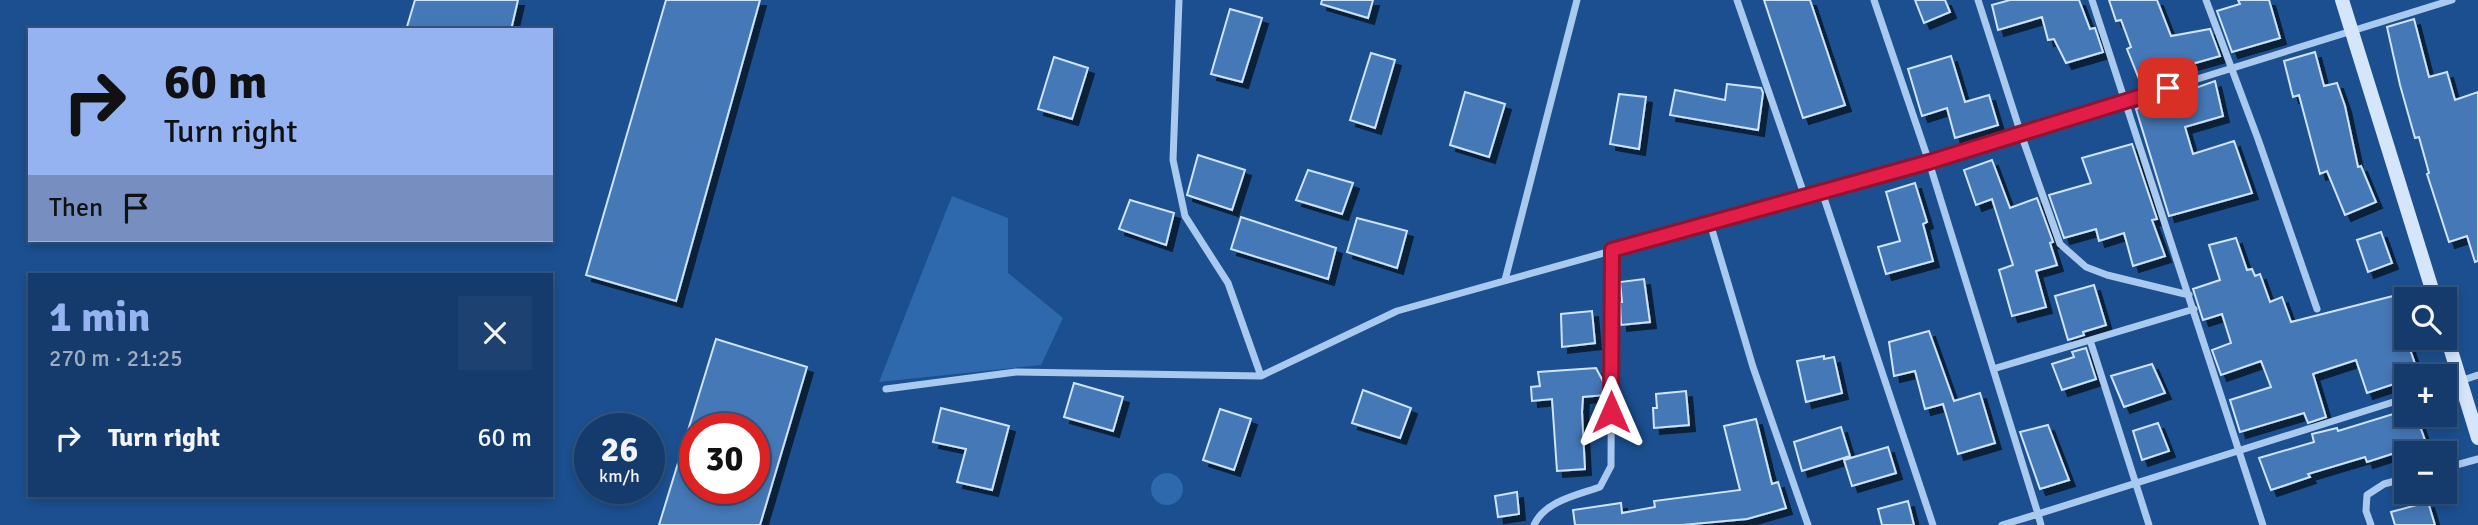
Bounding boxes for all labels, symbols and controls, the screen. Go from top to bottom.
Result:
text: 60 m [164,52,267,112]
icon: right [49,56,140,147]
pin [2138,58,2198,118]
icon: arrive [2149,69,2187,107]
text: Turn right [164,112,297,151]
icon: arrive [117,189,155,227]
text: Then [49,192,103,224]
map controls [2394,287,2457,504]
button: search [2394,287,2457,350]
text: 1 min [49,292,150,343]
button: close [458,296,532,370]
text: 270 m · 21:25 [49,344,183,373]
button: + [2394,364,2457,427]
position arrow [1574,375,1648,449]
speed limit sign: 30 [679,413,770,504]
icon: right [49,419,87,457]
text: Turn right [108,422,220,454]
text: 60 m [477,422,532,454]
text: 26 [601,428,638,471]
button: − [2394,441,2457,504]
text: km/h [599,465,640,487]

